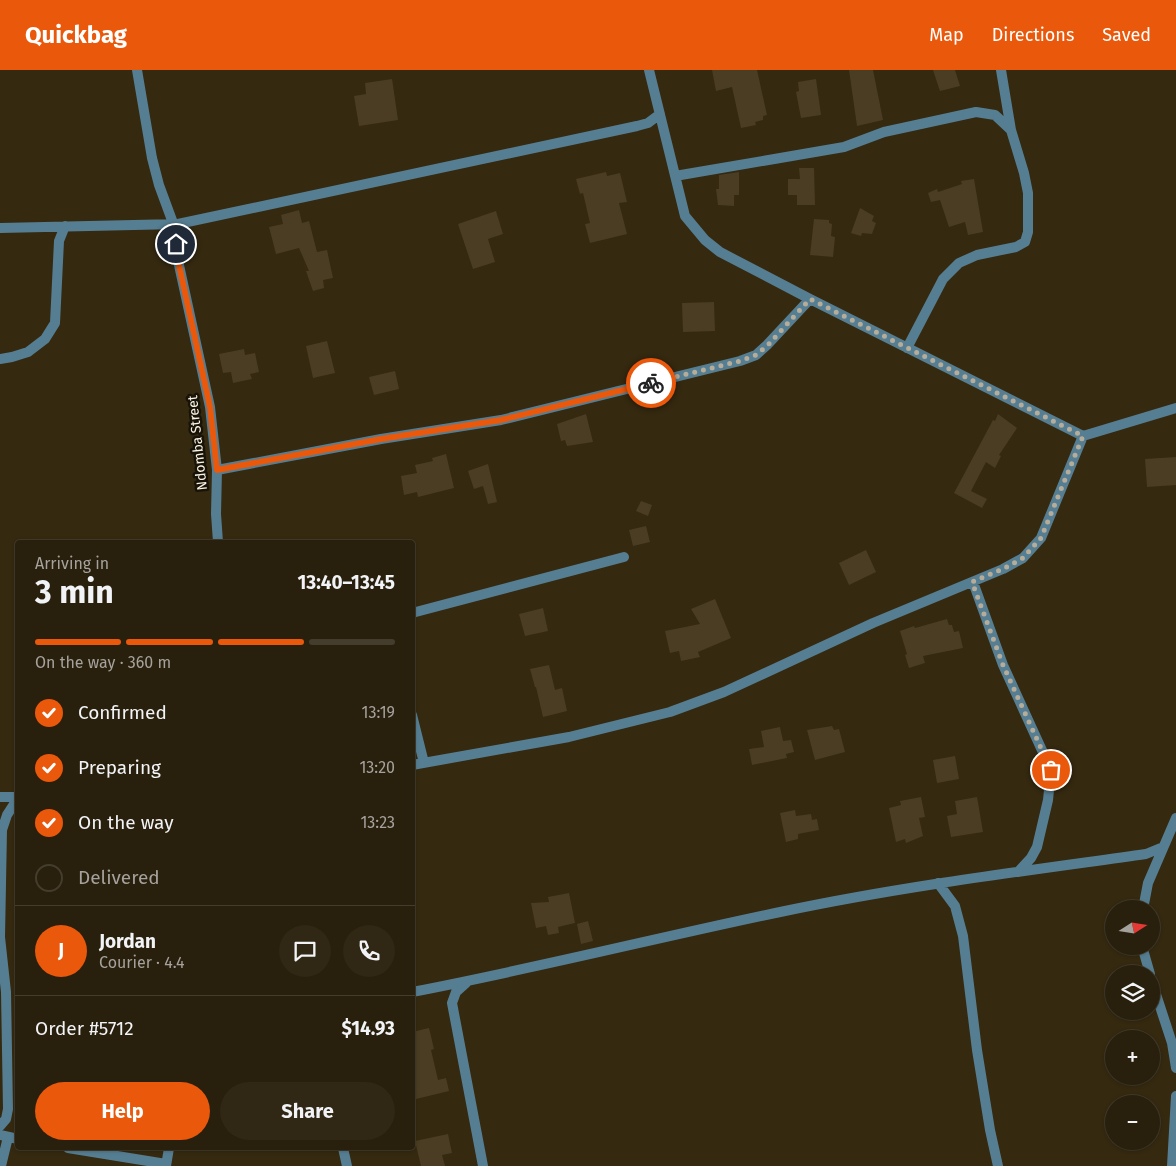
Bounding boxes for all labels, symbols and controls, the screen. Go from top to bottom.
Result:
text: Quickbag [25,21,127,49]
text: Map [929,24,964,46]
text: Directions [992,24,1074,46]
text: Saved [1102,24,1151,46]
pin [155,223,197,265]
icon: home [162,230,190,258]
courier [626,358,676,408]
icon: bike [637,369,665,397]
street label: Ndomba Street [184,394,211,491]
text: Arriving in [35,554,109,573]
text: 13:40–13:45 [298,571,395,594]
text: 3 min [35,573,114,611]
text: On the way · 360 m [35,653,171,672]
icon: check [35,699,63,727]
text: Confirmed [78,701,167,724]
text: 13:19 [362,703,395,722]
pin [1030,749,1072,791]
icon: check [35,754,63,782]
text: Preparing [78,756,161,779]
icon: bag [1037,756,1065,784]
text: 13:20 [359,758,395,777]
icon: check [35,809,63,837]
text: On the way [78,811,174,834]
text: 13:23 [360,813,395,832]
text: Delivered [78,866,160,889]
north arrow [1105,900,1160,955]
map controls [1105,900,1160,1150]
button: chat [279,925,331,977]
button: phone [343,925,395,977]
text: Jordan [99,930,156,953]
text: J [58,939,64,962]
text: Courier · 4.4 [99,953,185,972]
button: layers [1105,965,1160,1020]
text: Order #5712 [35,1017,134,1040]
text: $14.93 [341,1017,395,1040]
button: + [1105,1030,1160,1085]
button: Help [35,1082,210,1140]
button: Share [220,1082,395,1140]
button: − [1105,1095,1160,1150]

